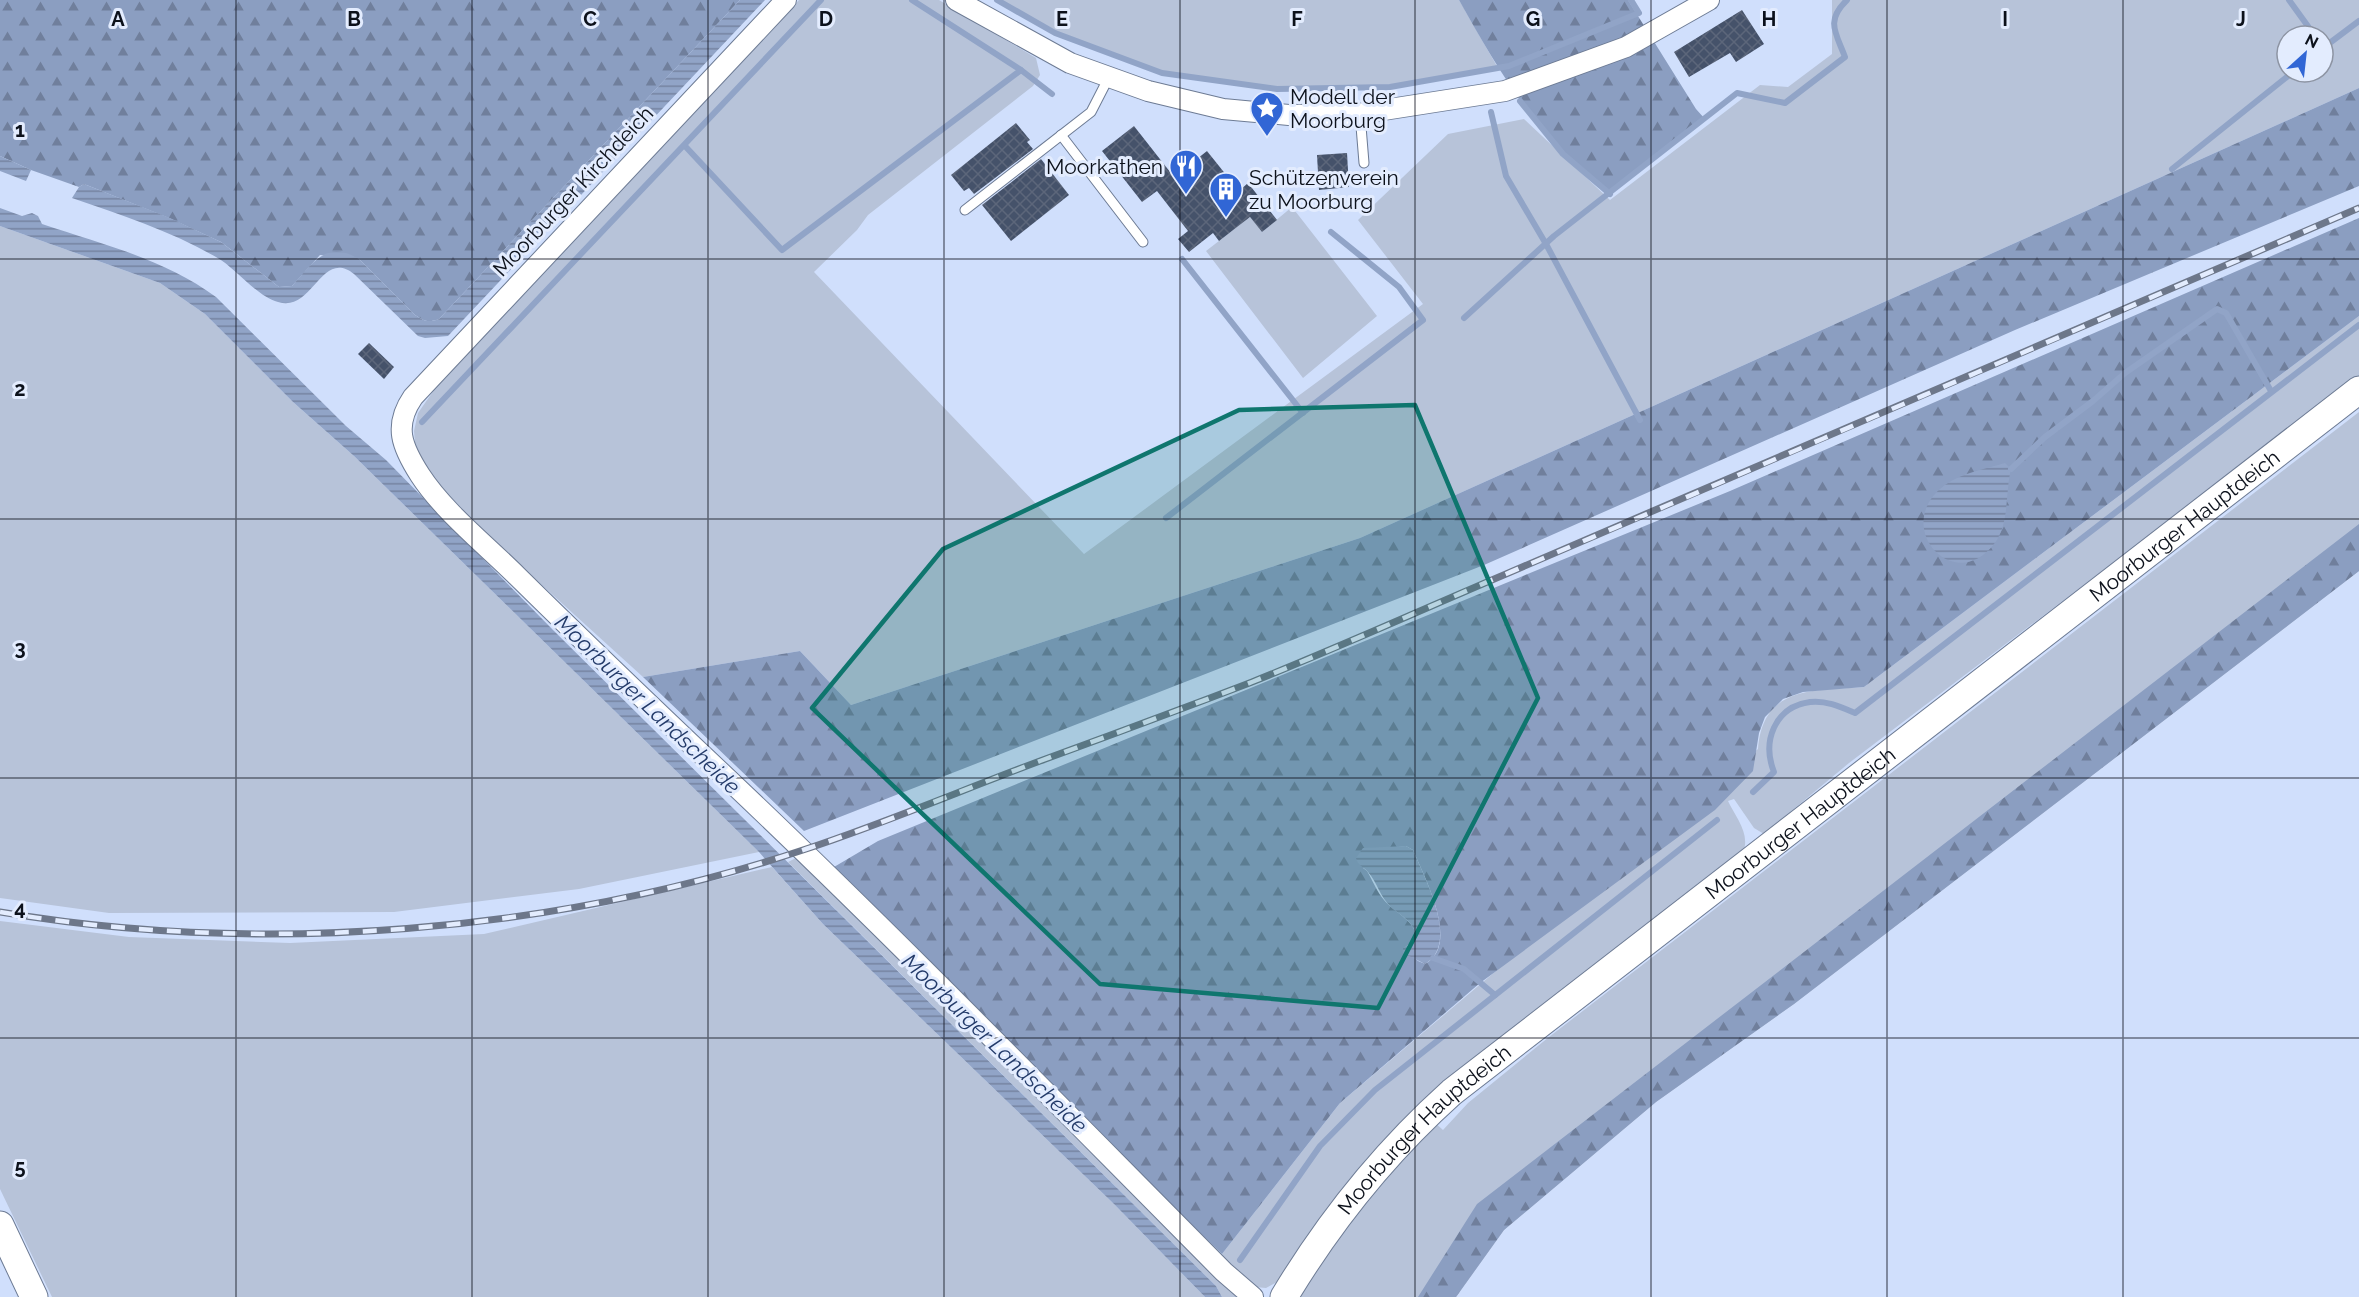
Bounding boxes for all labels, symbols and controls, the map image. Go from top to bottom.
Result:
text: A [111,7,125,31]
text: B [347,7,361,31]
text: C [583,7,597,31]
text: D [819,7,833,31]
text: E [1056,7,1068,31]
text: F [1291,7,1303,31]
text: G [1526,7,1540,31]
text: H [1762,7,1776,31]
text: I [2002,7,2008,31]
text: J [2236,7,2246,31]
north arrow [2275,24,2335,84]
text: N [2302,30,2321,52]
place label: Modell der Moorburg [1290,84,1396,133]
place icon: Modell der Moorburg [1249,90,1285,137]
street label: Moorburger Kirchdeich [488,101,658,281]
text: 1 [15,118,25,142]
restaurant icon: Moorkathen [1168,148,1204,195]
place label: Moorkathen [1046,154,1163,179]
place label: Schützenverein zu Moorburg [1249,165,1399,214]
building icon: Schützenverein zu Moorburg [1208,171,1244,218]
text: 2 [14,377,26,401]
street label: Moorburger Hauptdeich [2084,444,2284,607]
water label: Moorburger Landscheide [550,609,746,799]
text: 3 [14,636,26,660]
street label: Moorburger Hauptdeich [1700,741,1900,904]
text: 4 [14,896,26,920]
water label: Moorburger Landscheide [897,948,1093,1138]
street label: Moorburger Hauptdeich [1332,1039,1516,1219]
text: 5 [14,1155,26,1179]

